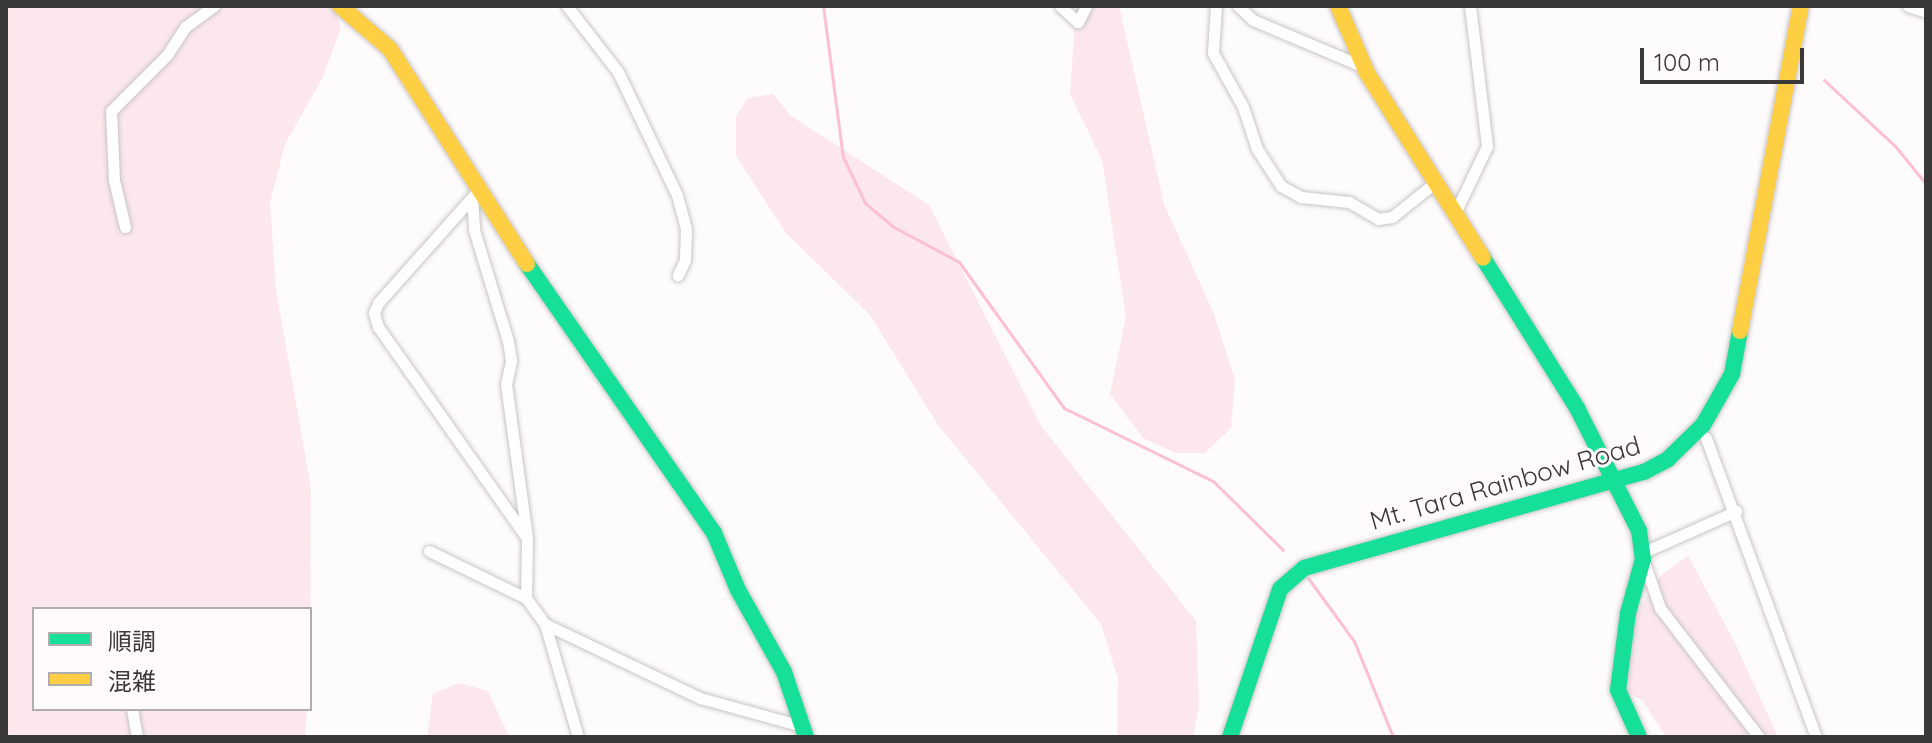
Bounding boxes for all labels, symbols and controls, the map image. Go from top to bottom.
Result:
scale bar [1644,32,1808,82]
text: 100 m [1654,47,1720,77]
street label: Mt. Tara Rainbow Road [1366,429,1644,537]
legend [32,607,312,711]
text: 順調 [108,626,156,656]
text: 混雑 [108,666,156,696]

